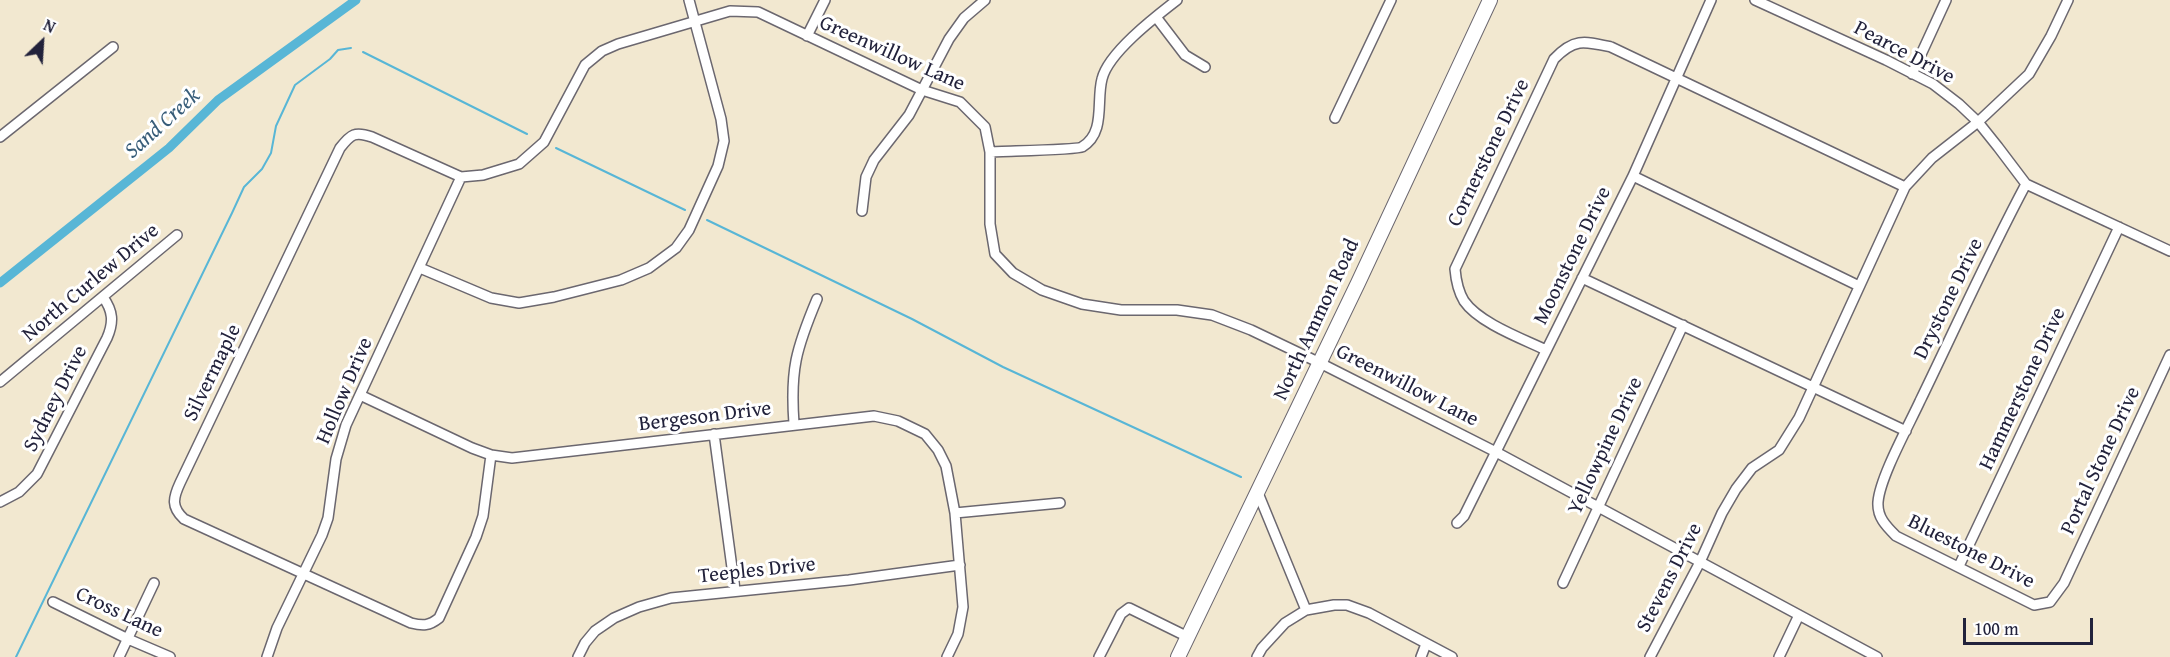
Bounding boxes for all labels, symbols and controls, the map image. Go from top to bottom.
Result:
street label: Greenwillow Lane [815,11,969,97]
north arrow [12,12,72,72]
text: N [40,13,60,39]
street label: Pearce Drive [1849,16,1959,90]
street label: Cornerstone Drive [1442,75,1536,231]
water label: Sand Creek [120,83,206,165]
street label: Moonstone Drive [1529,183,1617,329]
street label: North Curlew Drive [17,218,165,348]
street label: Drystone Drive [1909,234,1989,364]
street label: North Ammon Road [1269,235,1365,405]
street label: Hammerstone Drive [1974,304,2072,474]
street label: Silvermaple [179,320,247,426]
street label: Hollow Drive [311,334,379,448]
street label: Greenwillow Lane [1332,339,1482,433]
street label: Sydney Drive [18,342,94,456]
street label: Yellowpine Drive [1563,373,1649,519]
street label: Portal Stone Drive [2056,383,2146,539]
street label: Bergeson Drive [637,396,773,438]
street label: Bluestone Drive [1903,509,2039,595]
street label: Stevens Drive [1632,519,1708,637]
street label: Teeples Drive [697,552,817,590]
street label: Cross Lane [71,582,167,644]
scale bar [1966,606,2096,644]
text: 100 m [1974,615,2019,642]

